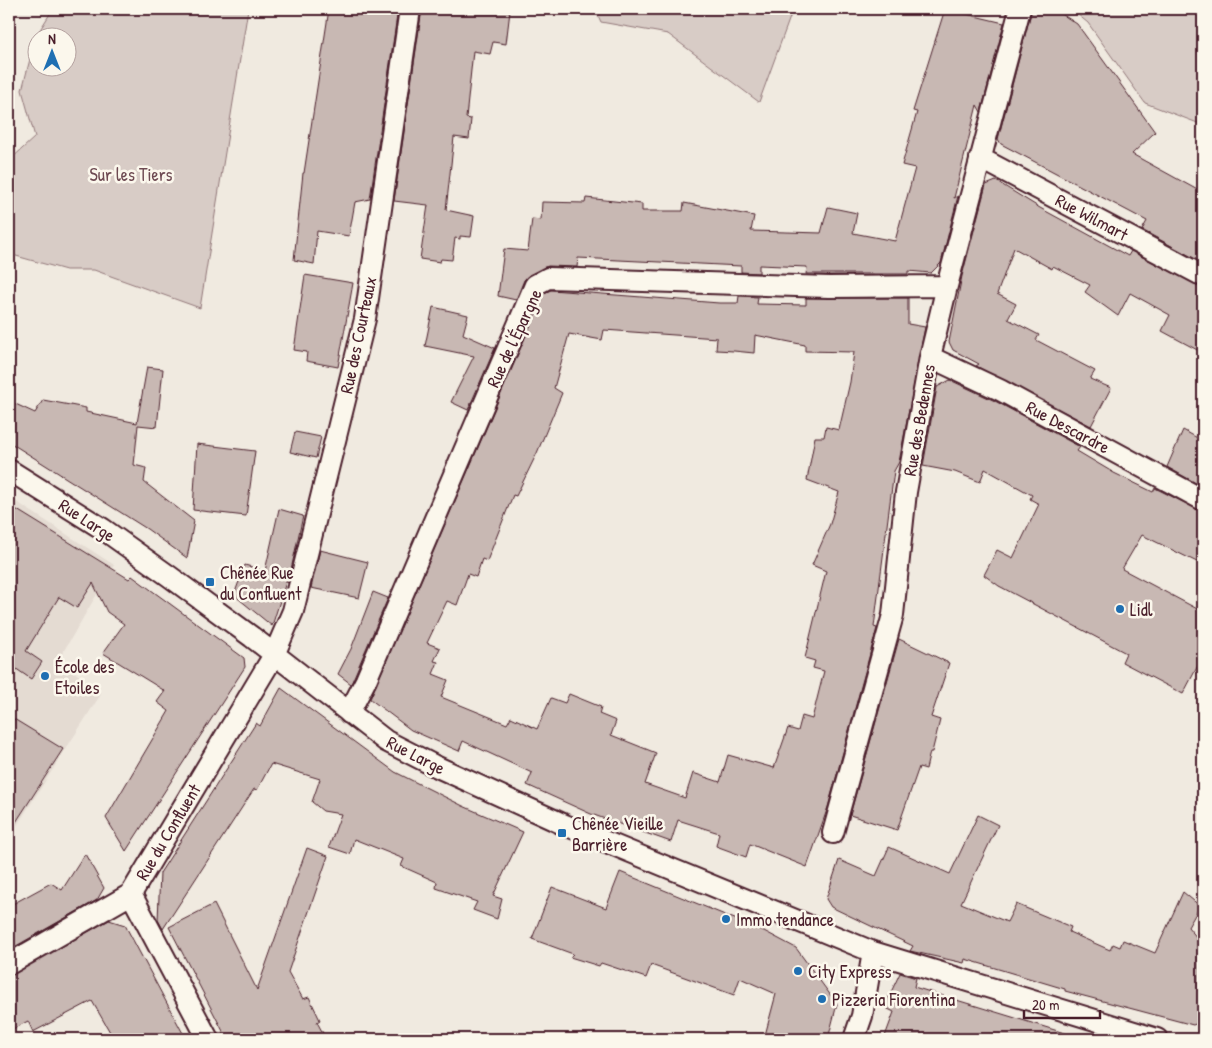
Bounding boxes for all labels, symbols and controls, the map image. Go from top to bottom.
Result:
north arrow [28,28,78,78]
text: N [48,29,56,48]
park label: Sur les Tiers [89,162,173,187]
street label: Rue Wilmart [1051,187,1133,247]
street label: Rue des Courteaux [333,274,383,396]
street label: Rue de l'Épargne [480,285,548,391]
street label: Rue des Bedennes [897,362,941,478]
street label: Rue Descardre [1022,395,1114,459]
street label: Rue Large [54,492,120,548]
place label: Chênée Rue du Confluent [220,560,302,606]
marker: Chênée Rue du Confluent [204,576,216,588]
place label: Lidl [1130,597,1153,622]
marker: Lidl [1114,603,1126,615]
place label: École des Etoiles [55,654,114,700]
marker: École des Etoiles [39,670,51,682]
street label: Rue Large [382,730,450,780]
street label: Rue du Confluent [129,779,207,885]
place label: Chênée Vieille Barrière [572,811,663,857]
marker: Chênée Vieille Barrière [556,827,568,839]
place label: Immo tendance [736,907,834,932]
marker: Immo tendance [720,913,732,925]
place label: City Express [808,959,892,984]
marker: City Express [792,965,804,977]
place label: Pizzeria Fiorentina [832,987,955,1012]
scale bar [1024,988,1101,1020]
marker: Pizzeria Fiorentina [816,993,828,1005]
text: 20 m [1032,994,1059,1015]

